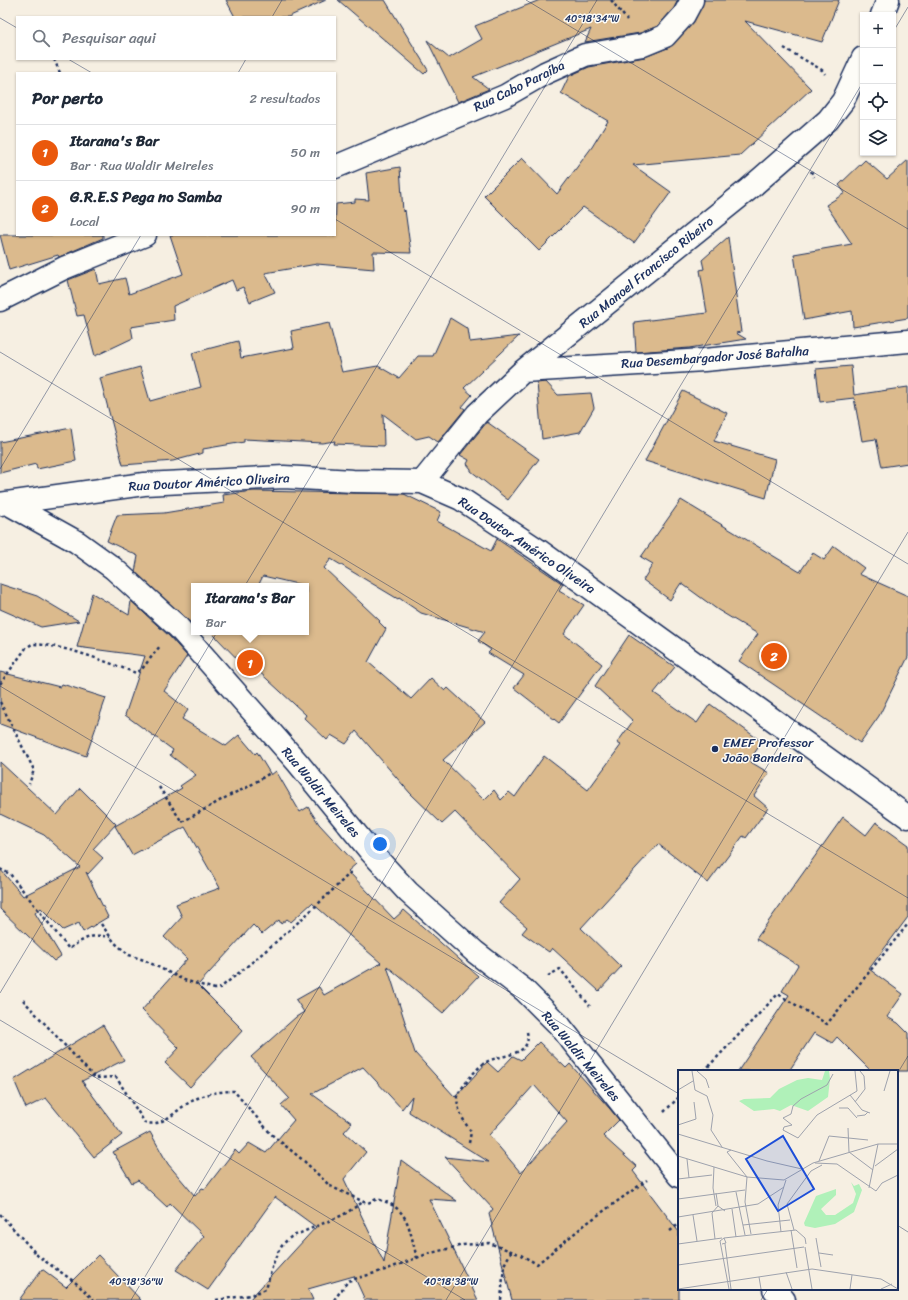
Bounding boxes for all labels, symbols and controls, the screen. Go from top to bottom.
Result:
text: 40°18'34"W [565,10,620,28]
map controls [860,12,896,156]
button: + [860,12,896,48]
search box [16,16,336,60]
text: Pesquisar aqui [62,25,156,51]
icon: search [30,27,52,49]
button: − [860,48,896,84]
street label: Rua Cabo Paraíba [469,54,569,118]
text: Por perto [32,83,103,113]
button: locate [860,84,896,120]
text: 2 resultados [249,87,320,110]
button: layers [860,120,896,156]
text: Itarana's Bar [70,128,159,154]
text: 1 [42,141,48,164]
text: 50 m [290,141,320,164]
text: Bar · Rua Waldir Meireles [70,154,213,177]
text: G.R.E.S Pega no Samba [70,184,222,210]
text: 2 [41,197,49,220]
text: 90 m [290,197,320,220]
text: Local [70,210,99,233]
street label: Rua Manoel Francisco Ribeiro [573,210,719,334]
street label: Rua Desembargador José Batalha [620,339,810,375]
street label: Rua Doutor Américo Oliveira [128,466,291,498]
street label: Rua Doutor Américo Oliveira [454,490,601,600]
popup [191,583,309,635]
text: Itarana's Bar [206,585,294,611]
text: Bar [206,611,226,634]
pin: 2 [761,641,787,671]
pin: 1 [237,648,263,678]
place label: EMEF Professor João Bandeira [722,731,814,769]
street label: Rua Waldir Meireles [276,741,367,843]
marker: EMEF Professor João Bandeira [710,744,720,754]
your location [370,834,390,854]
street label: Rua Waldir Meireles [536,1005,627,1107]
inset map [678,1070,898,1290]
text: 40°18'36"W [109,1273,163,1291]
text: 40°18'38"W [424,1273,478,1291]

